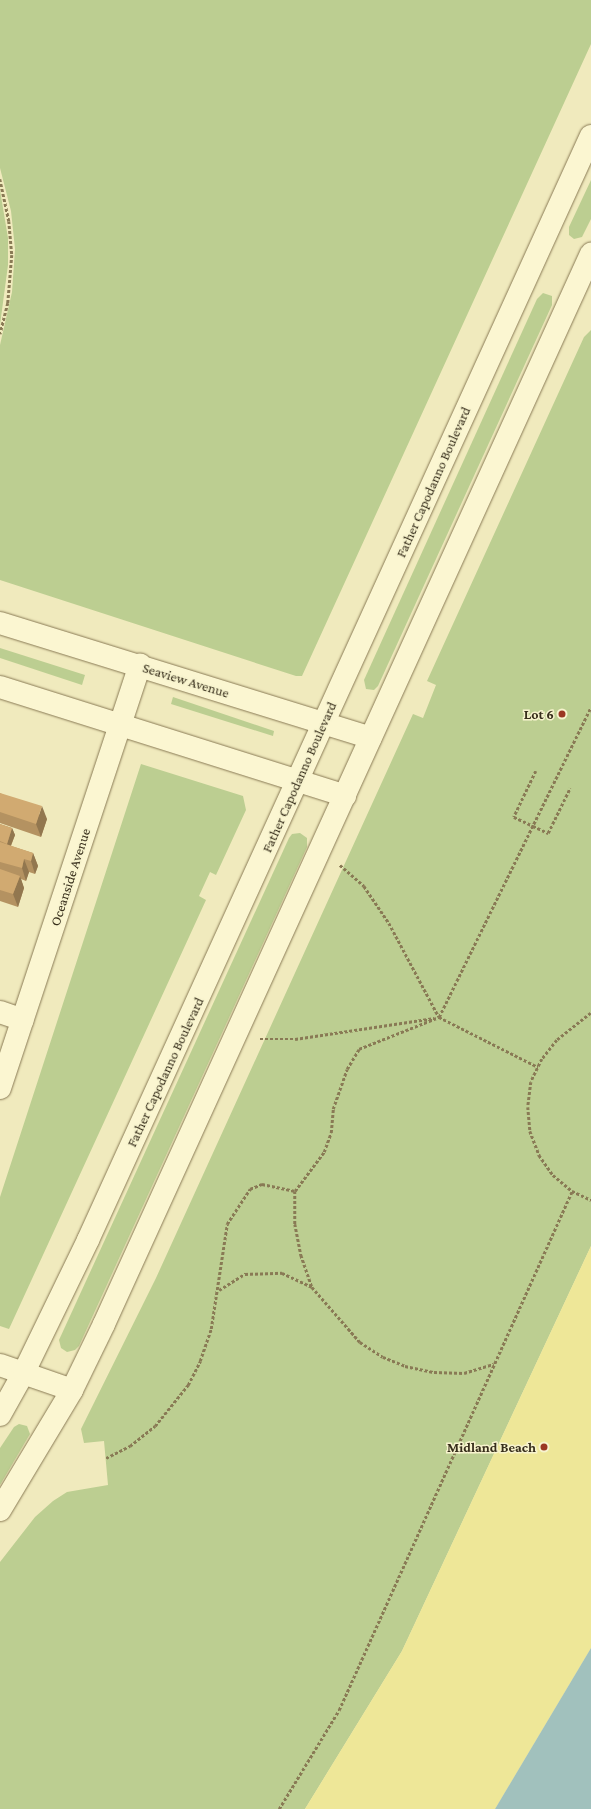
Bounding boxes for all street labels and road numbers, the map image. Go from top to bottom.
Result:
street label: Father Capodanno Boulevard [392,404,474,560]
street label: Seaview Avenue [141,659,231,701]
street label: Father Capodanno Boulevard [258,699,340,855]
street label: Oceanside Avenue [46,826,94,928]
street label: Father Capodanno Boulevard [123,995,207,1149]

